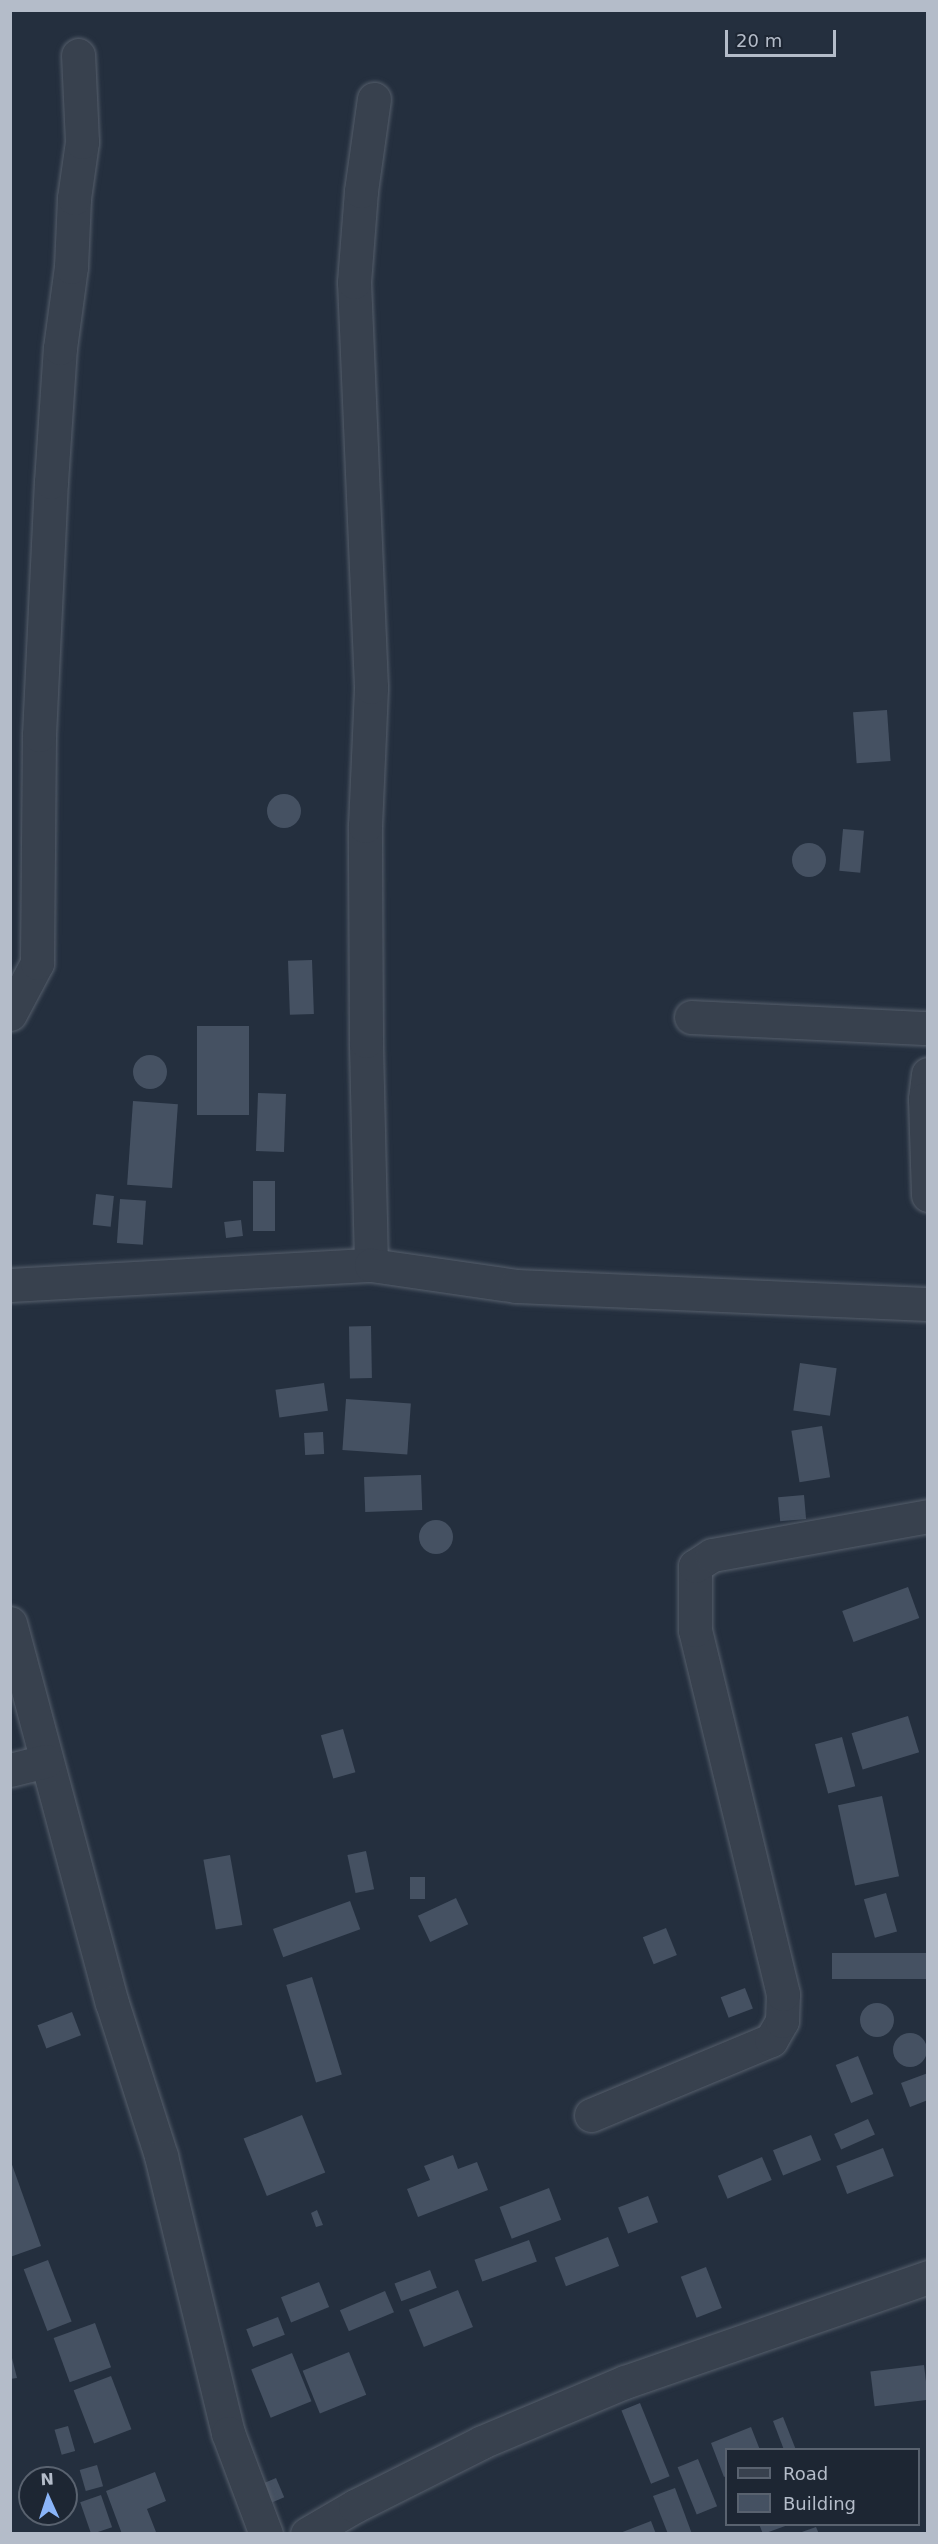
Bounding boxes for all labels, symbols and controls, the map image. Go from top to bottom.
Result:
scale bar [728,18,839,56]
text: 20 m [736,30,782,51]
legend [725,2448,920,2526]
text: Road [783,2463,828,2484]
north arrow [18,2466,78,2526]
text: N [40,2470,54,2489]
text: Building [783,2493,856,2514]

